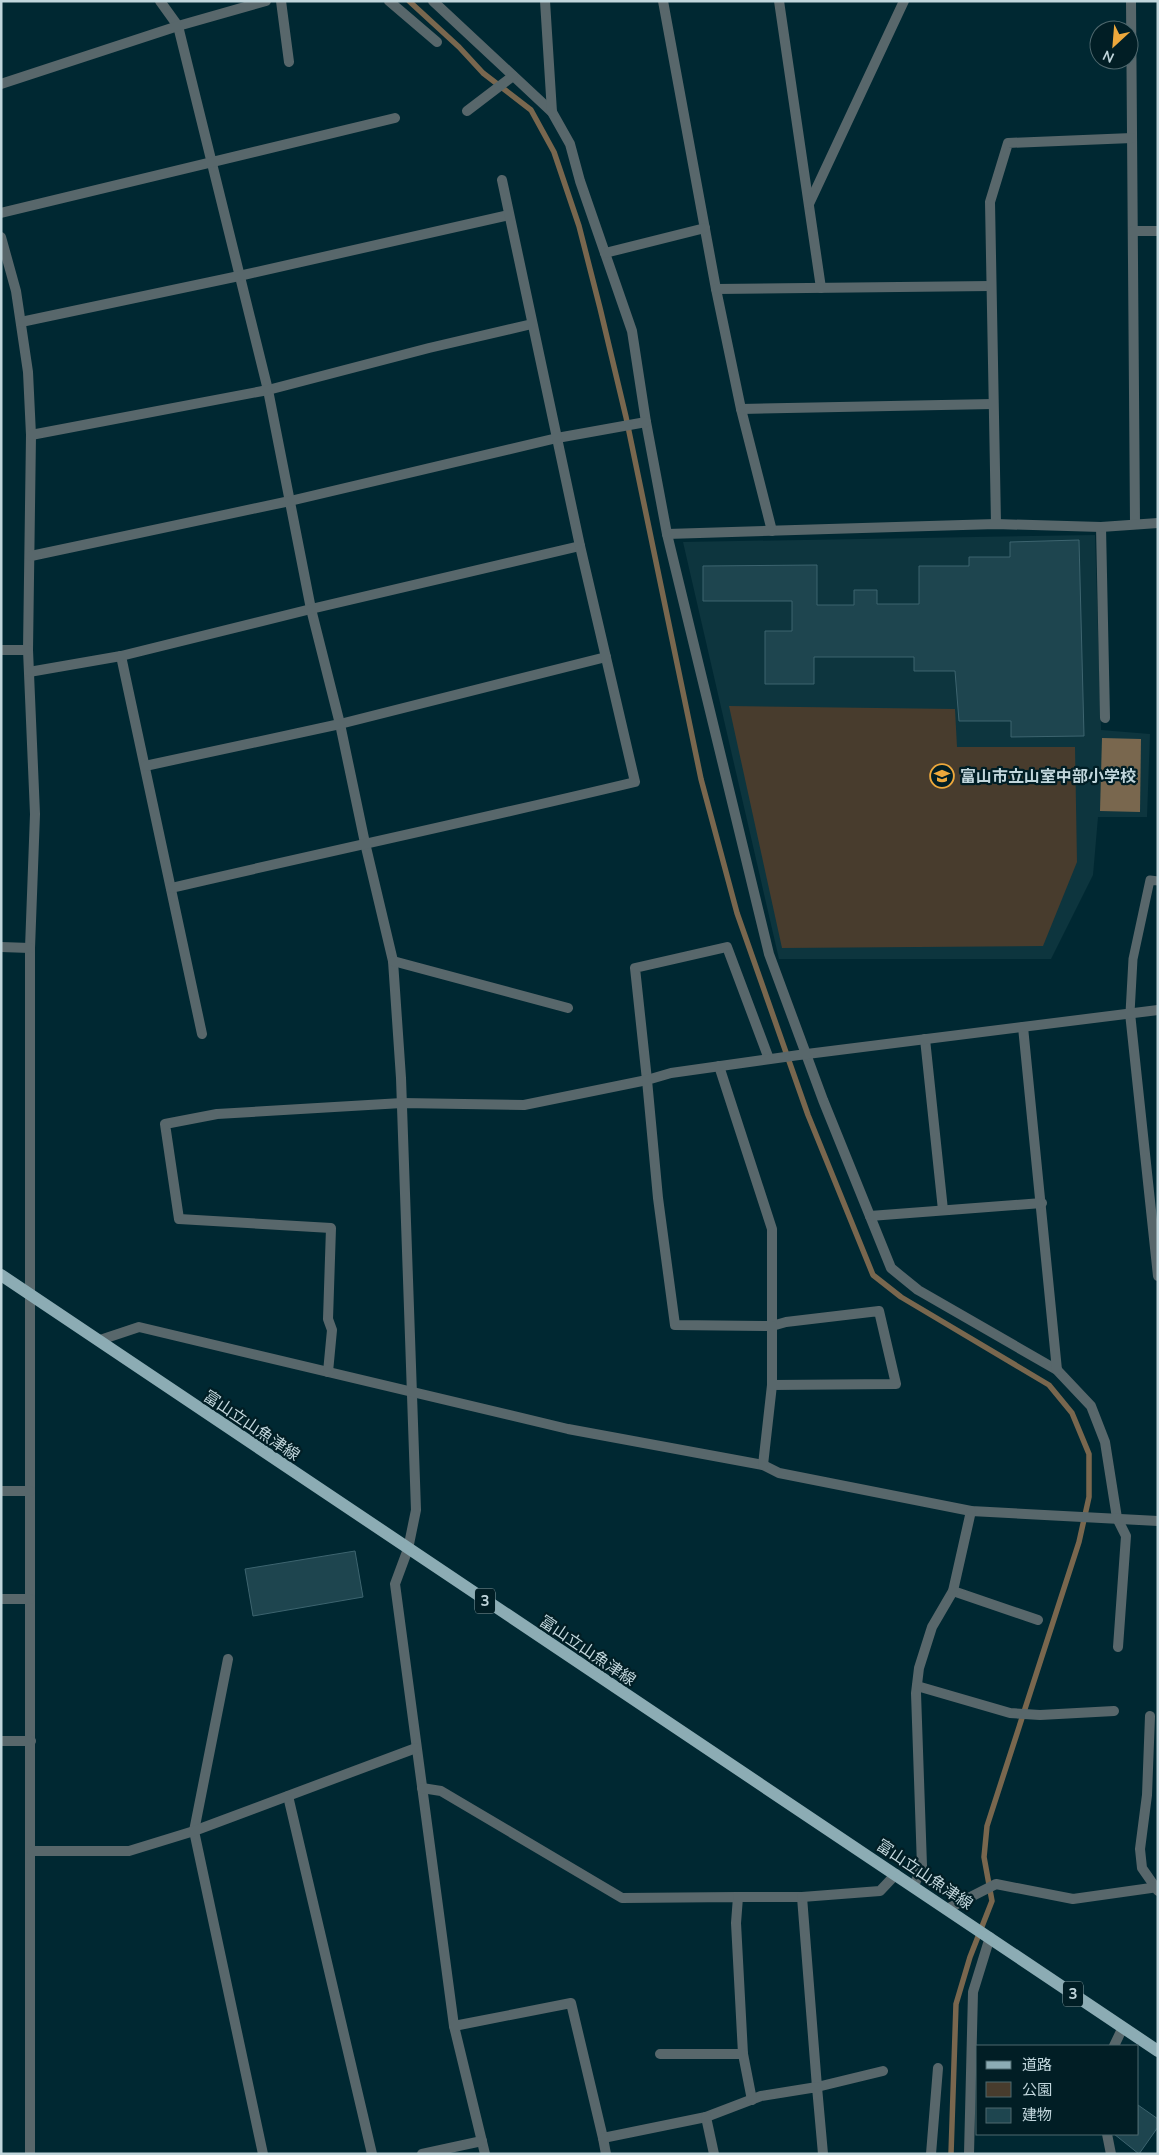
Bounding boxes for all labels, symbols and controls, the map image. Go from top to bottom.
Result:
north arrow [1089,20,1139,70]
text: N [1100,45,1117,67]
school or university icon: 富山市立山室中部小学校 [929,763,955,789]
place label: 富山市立山室中部小学校 [960,766,1136,788]
street label: 富山立山魚津線 [199,1385,304,1466]
road number: 3 [475,1588,495,1614]
street label: 富山立山魚津線 [535,1610,640,1691]
street label: 富山立山魚津線 [872,1834,977,1915]
road number: 3 [1063,1982,1083,2006]
legend [976,2045,1139,2135]
text: 道路 [1022,2055,1052,2075]
text: 公園 [1022,2080,1052,2100]
text: 建物 [1022,2105,1052,2125]

